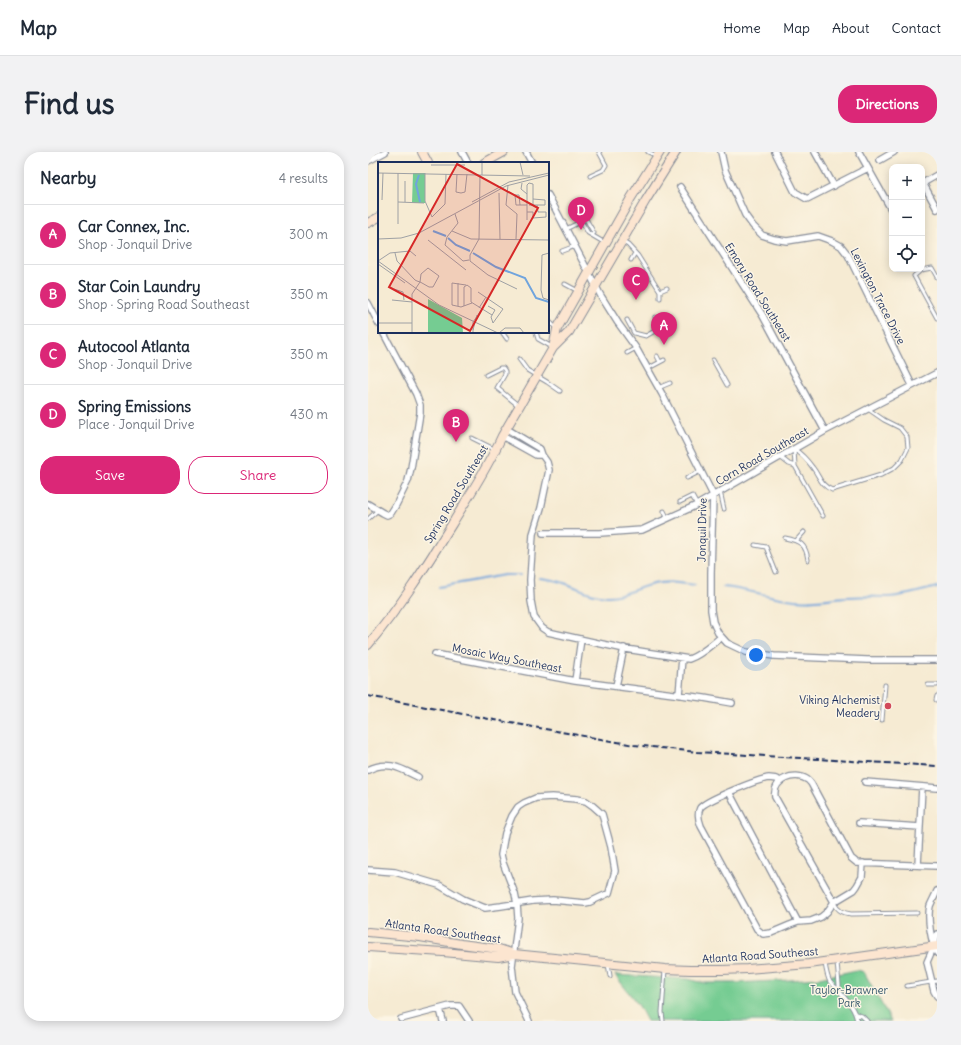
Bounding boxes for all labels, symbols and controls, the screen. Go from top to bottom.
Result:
text: Map [20,16,57,40]
text: Home [723,19,761,37]
text: Map [783,19,810,37]
text: About [832,19,870,37]
text: Contact [892,19,941,37]
button: Directions [838,85,937,123]
text: Find us [24,86,115,122]
inset map [378,162,549,333]
map controls [889,164,925,272]
button: + [889,164,925,200]
text: Nearby [40,167,96,189]
text: 4 results [279,170,328,187]
pin: D [568,197,594,230]
button: − [889,200,925,236]
text: Car Connex, Inc. [78,217,190,236]
text: A [49,226,57,243]
text: 300 m [289,226,328,243]
text: Shop · Jonquil Drive [78,236,192,253]
button: locate [889,236,925,272]
street label: Emory Road Southeast [722,240,794,344]
street label: Lexington Trace Drive [848,245,908,347]
pin: C [623,267,649,300]
text: Star Coin Laundry [78,277,201,296]
text: B [49,286,57,303]
text: 350 m [290,286,328,303]
text: Shop · Spring Road Southeast [78,296,250,313]
pin: A [651,312,677,345]
text: Autocool Atlanta [78,337,190,356]
text: C [49,346,57,363]
text: 350 m [290,346,328,363]
text: Shop · Jonquil Drive [78,356,192,373]
text: Spring Emissions [78,397,191,416]
text: D [48,406,58,423]
text: 430 m [290,406,328,423]
pin: B [443,409,469,442]
text: Place · Jonquil Drive [78,416,194,433]
street label: Corn Road Southeast [713,424,811,488]
street label: Spring Road Southeast [421,442,491,546]
button: Save [40,456,180,494]
button: Share [188,456,328,494]
street label: Jonquil Drive [694,498,710,562]
street label: Mosaic Way Southeast [451,640,563,676]
your location [746,645,766,665]
place label: Viking Alchemist Meadery [799,693,880,720]
marker: Viking Alchemist Meadery [883,701,893,711]
street label: Atlanta Road Southeast [384,916,502,946]
street label: Atlanta Road Southeast [701,944,819,966]
park label: Taylor-Brawner Park [810,983,888,1010]

